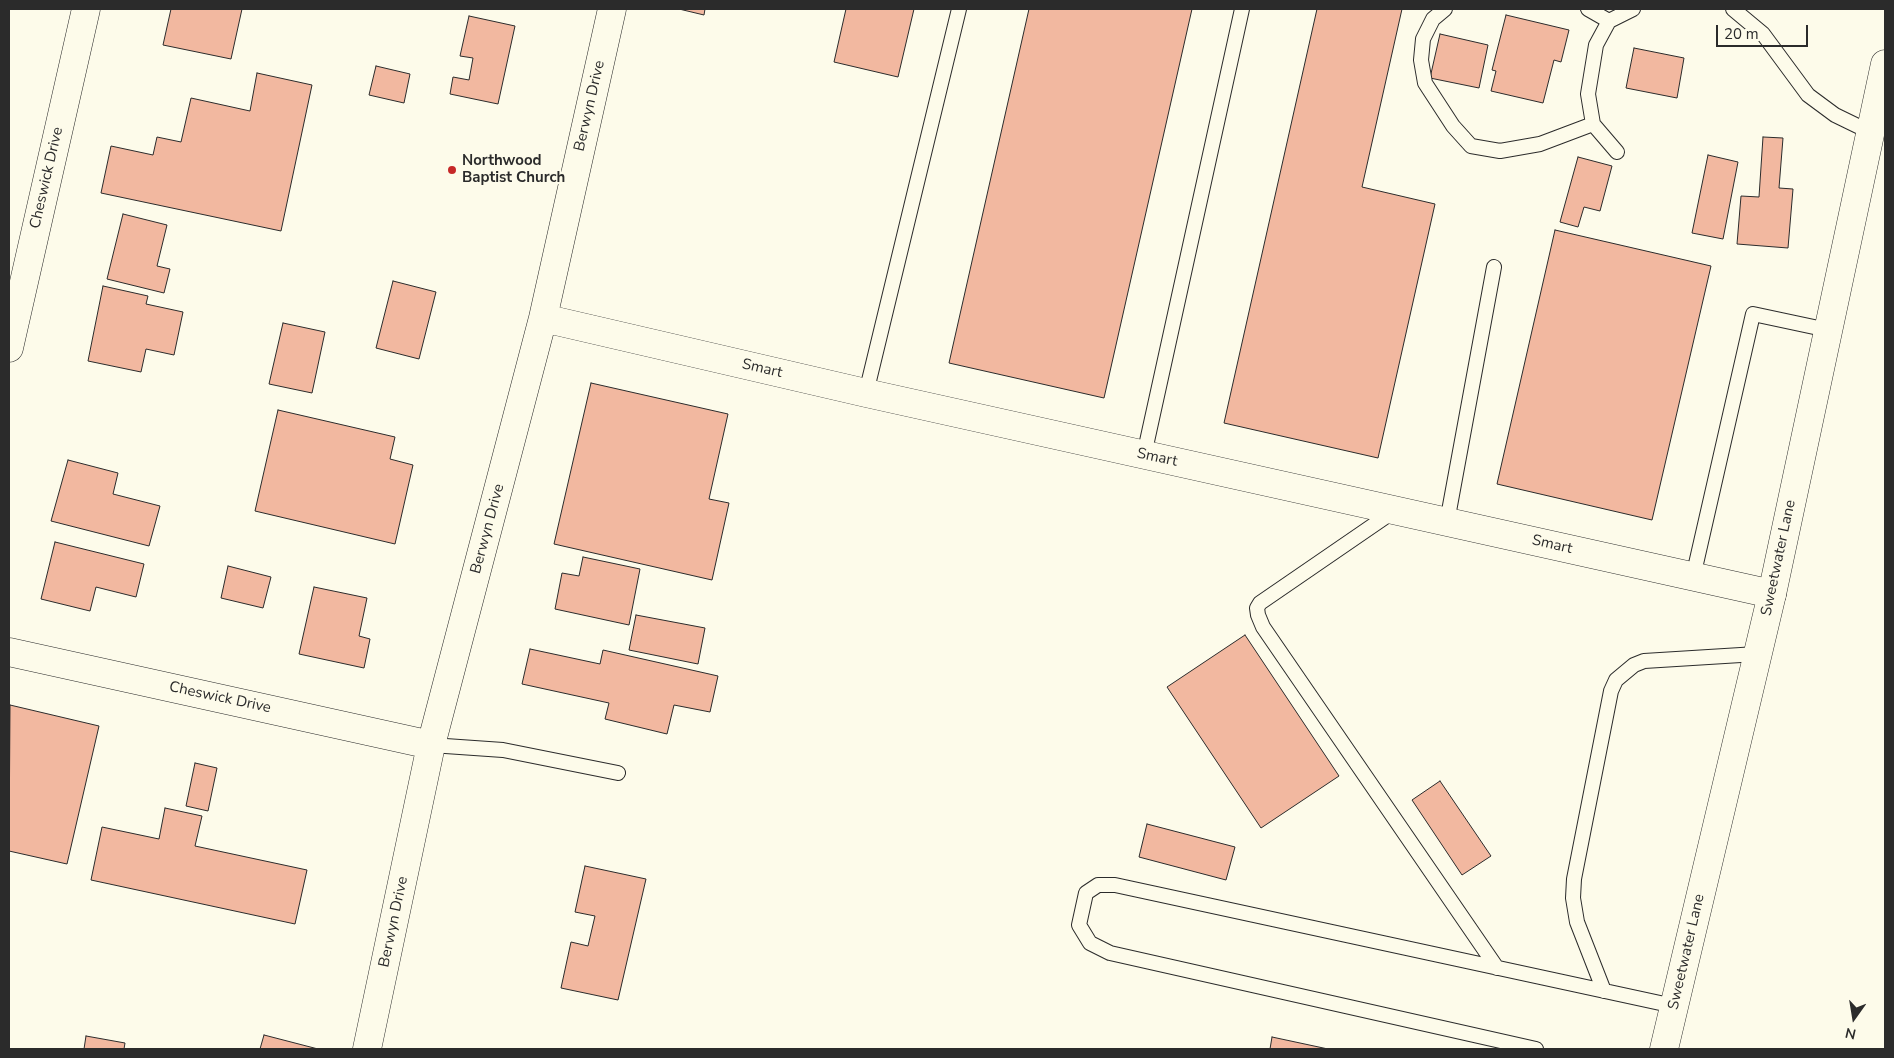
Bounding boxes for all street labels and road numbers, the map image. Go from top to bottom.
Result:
street label: Berwyn Drive [571,59,609,153]
street label: Cheswick Drive [27,125,67,231]
street label: Smart [740,356,784,382]
street label: Smart [1135,445,1179,471]
street label: Berwyn Drive [467,482,509,576]
street label: Sweetwater Lane [1758,498,1800,618]
street label: Smart [1530,532,1574,558]
street label: Cheswick Drive [167,678,273,718]
street label: Berwyn Drive [376,875,412,969]
street label: Sweetwater Lane [1665,892,1709,1012]

